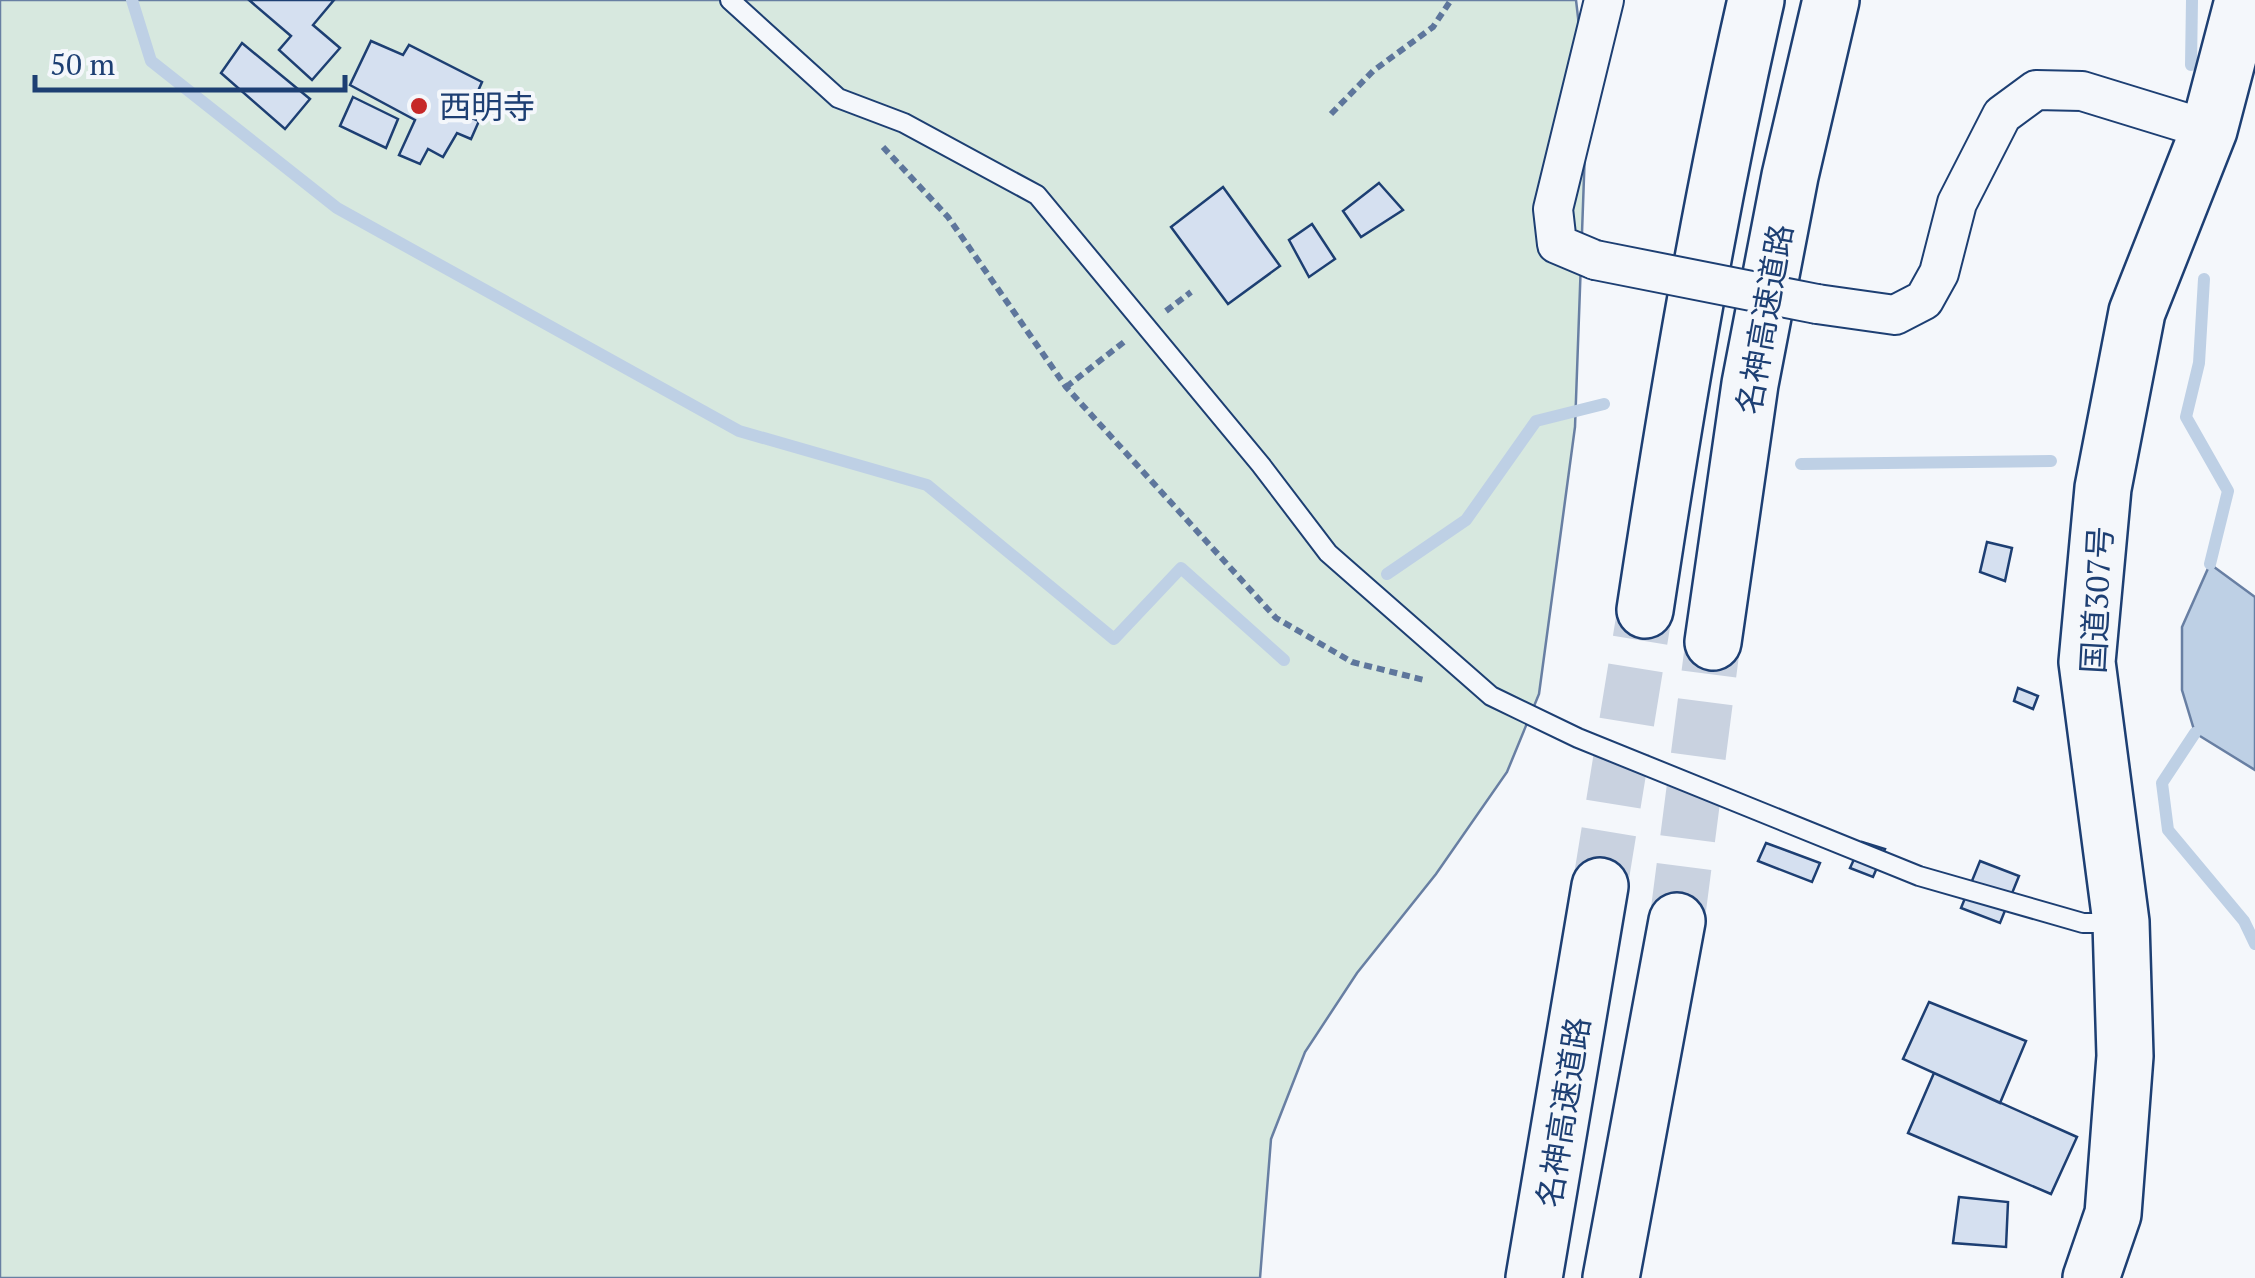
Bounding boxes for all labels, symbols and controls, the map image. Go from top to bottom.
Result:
scale bar [35,30,345,92]
text: 50 m [50,44,115,84]
place label: 西明寺 [439,85,535,127]
marker: 西明寺 [408,95,430,117]
street label: 名神高速道路 [1727,221,1801,417]
street label: 国道307号 [2071,525,2121,675]
street label: 名神高速道路 [1527,1014,1599,1210]

